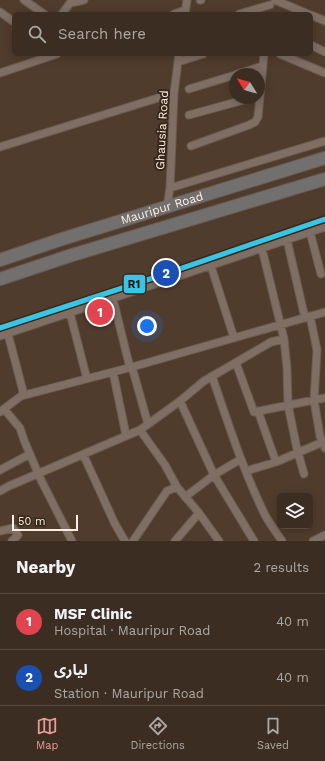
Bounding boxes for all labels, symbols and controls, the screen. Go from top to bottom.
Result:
search box [12,12,313,56]
icon: search [26,23,48,45]
text: Search here [58,25,146,43]
north arrow [229,68,265,104]
street label: Ghausia Road [153,90,171,170]
street label: Mauripur Road [119,189,205,227]
pin: 2 [153,258,179,288]
line badge: R1 [123,274,146,294]
text: R1 [128,278,140,291]
pin: 1 [87,297,113,327]
your location [137,316,157,336]
map controls [277,493,313,529]
button: layers [277,493,313,529]
scale bar [12,513,78,532]
text: 50 m [18,515,45,528]
text: Nearby [16,557,75,577]
text: 2 results [254,560,309,575]
text: MSF Clinic [54,605,132,623]
text: 1 [26,614,32,629]
text: 40 m [276,614,309,629]
text: Hospital · Mauripur Road [54,623,210,638]
text: لیاری [54,661,88,679]
text: 2 [25,670,33,685]
text: 40 m [276,670,309,685]
text: Station · Mauripur Road [54,686,204,701]
tab: Map [36,715,58,752]
tab: Directions [131,715,185,752]
tab: Saved [257,715,289,752]

